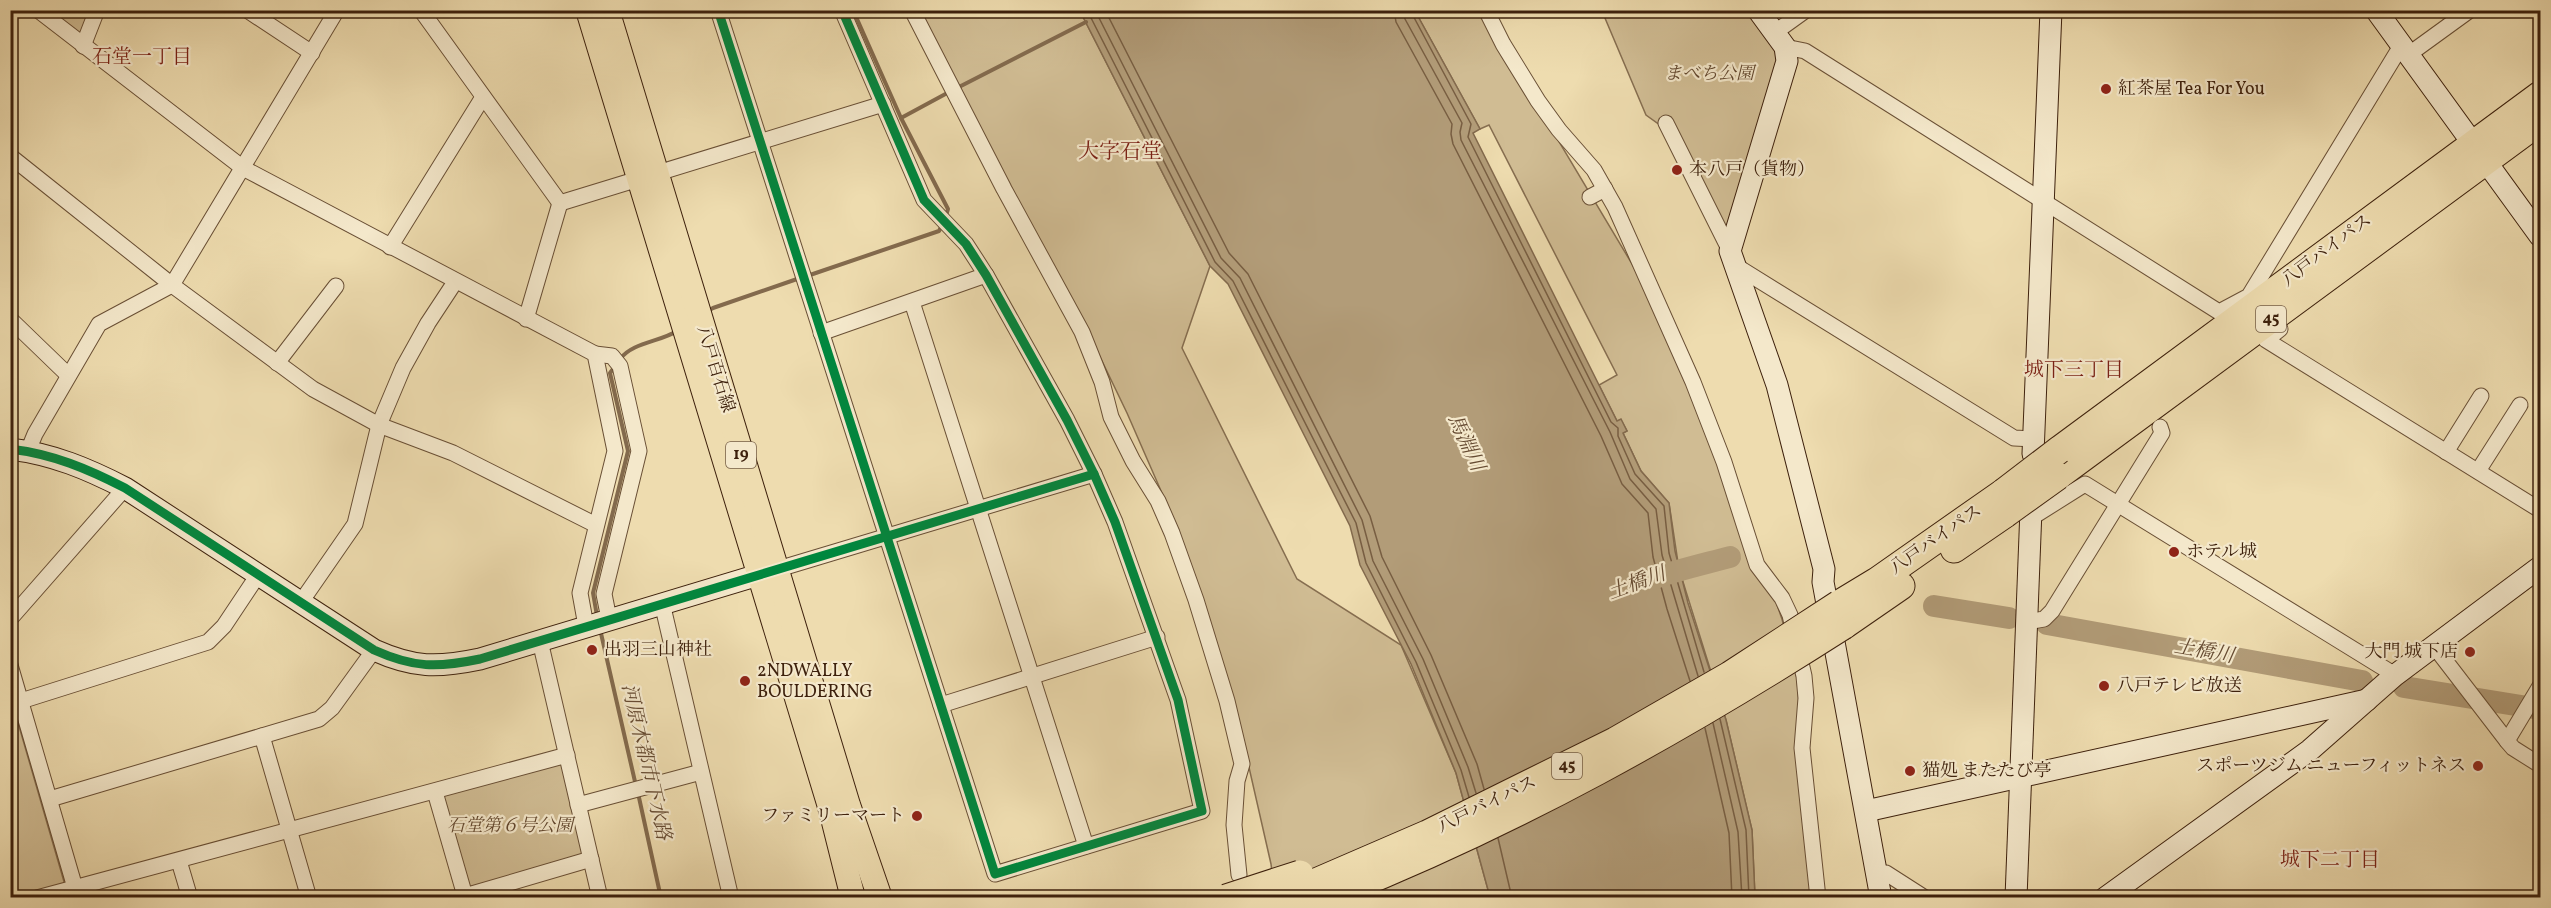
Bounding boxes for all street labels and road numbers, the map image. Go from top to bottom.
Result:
street label: 八戸バイパス [2276,209,2378,293]
road number: 45 [2256,306,2286,332]
street label: 八戸百石線 [690,322,740,416]
road number: 19 [726,442,756,468]
street label: 八戸バイパス [1885,499,1987,581]
road number: 45 [1552,753,1582,779]
street label: 八戸バイパス [1433,770,1541,840]

